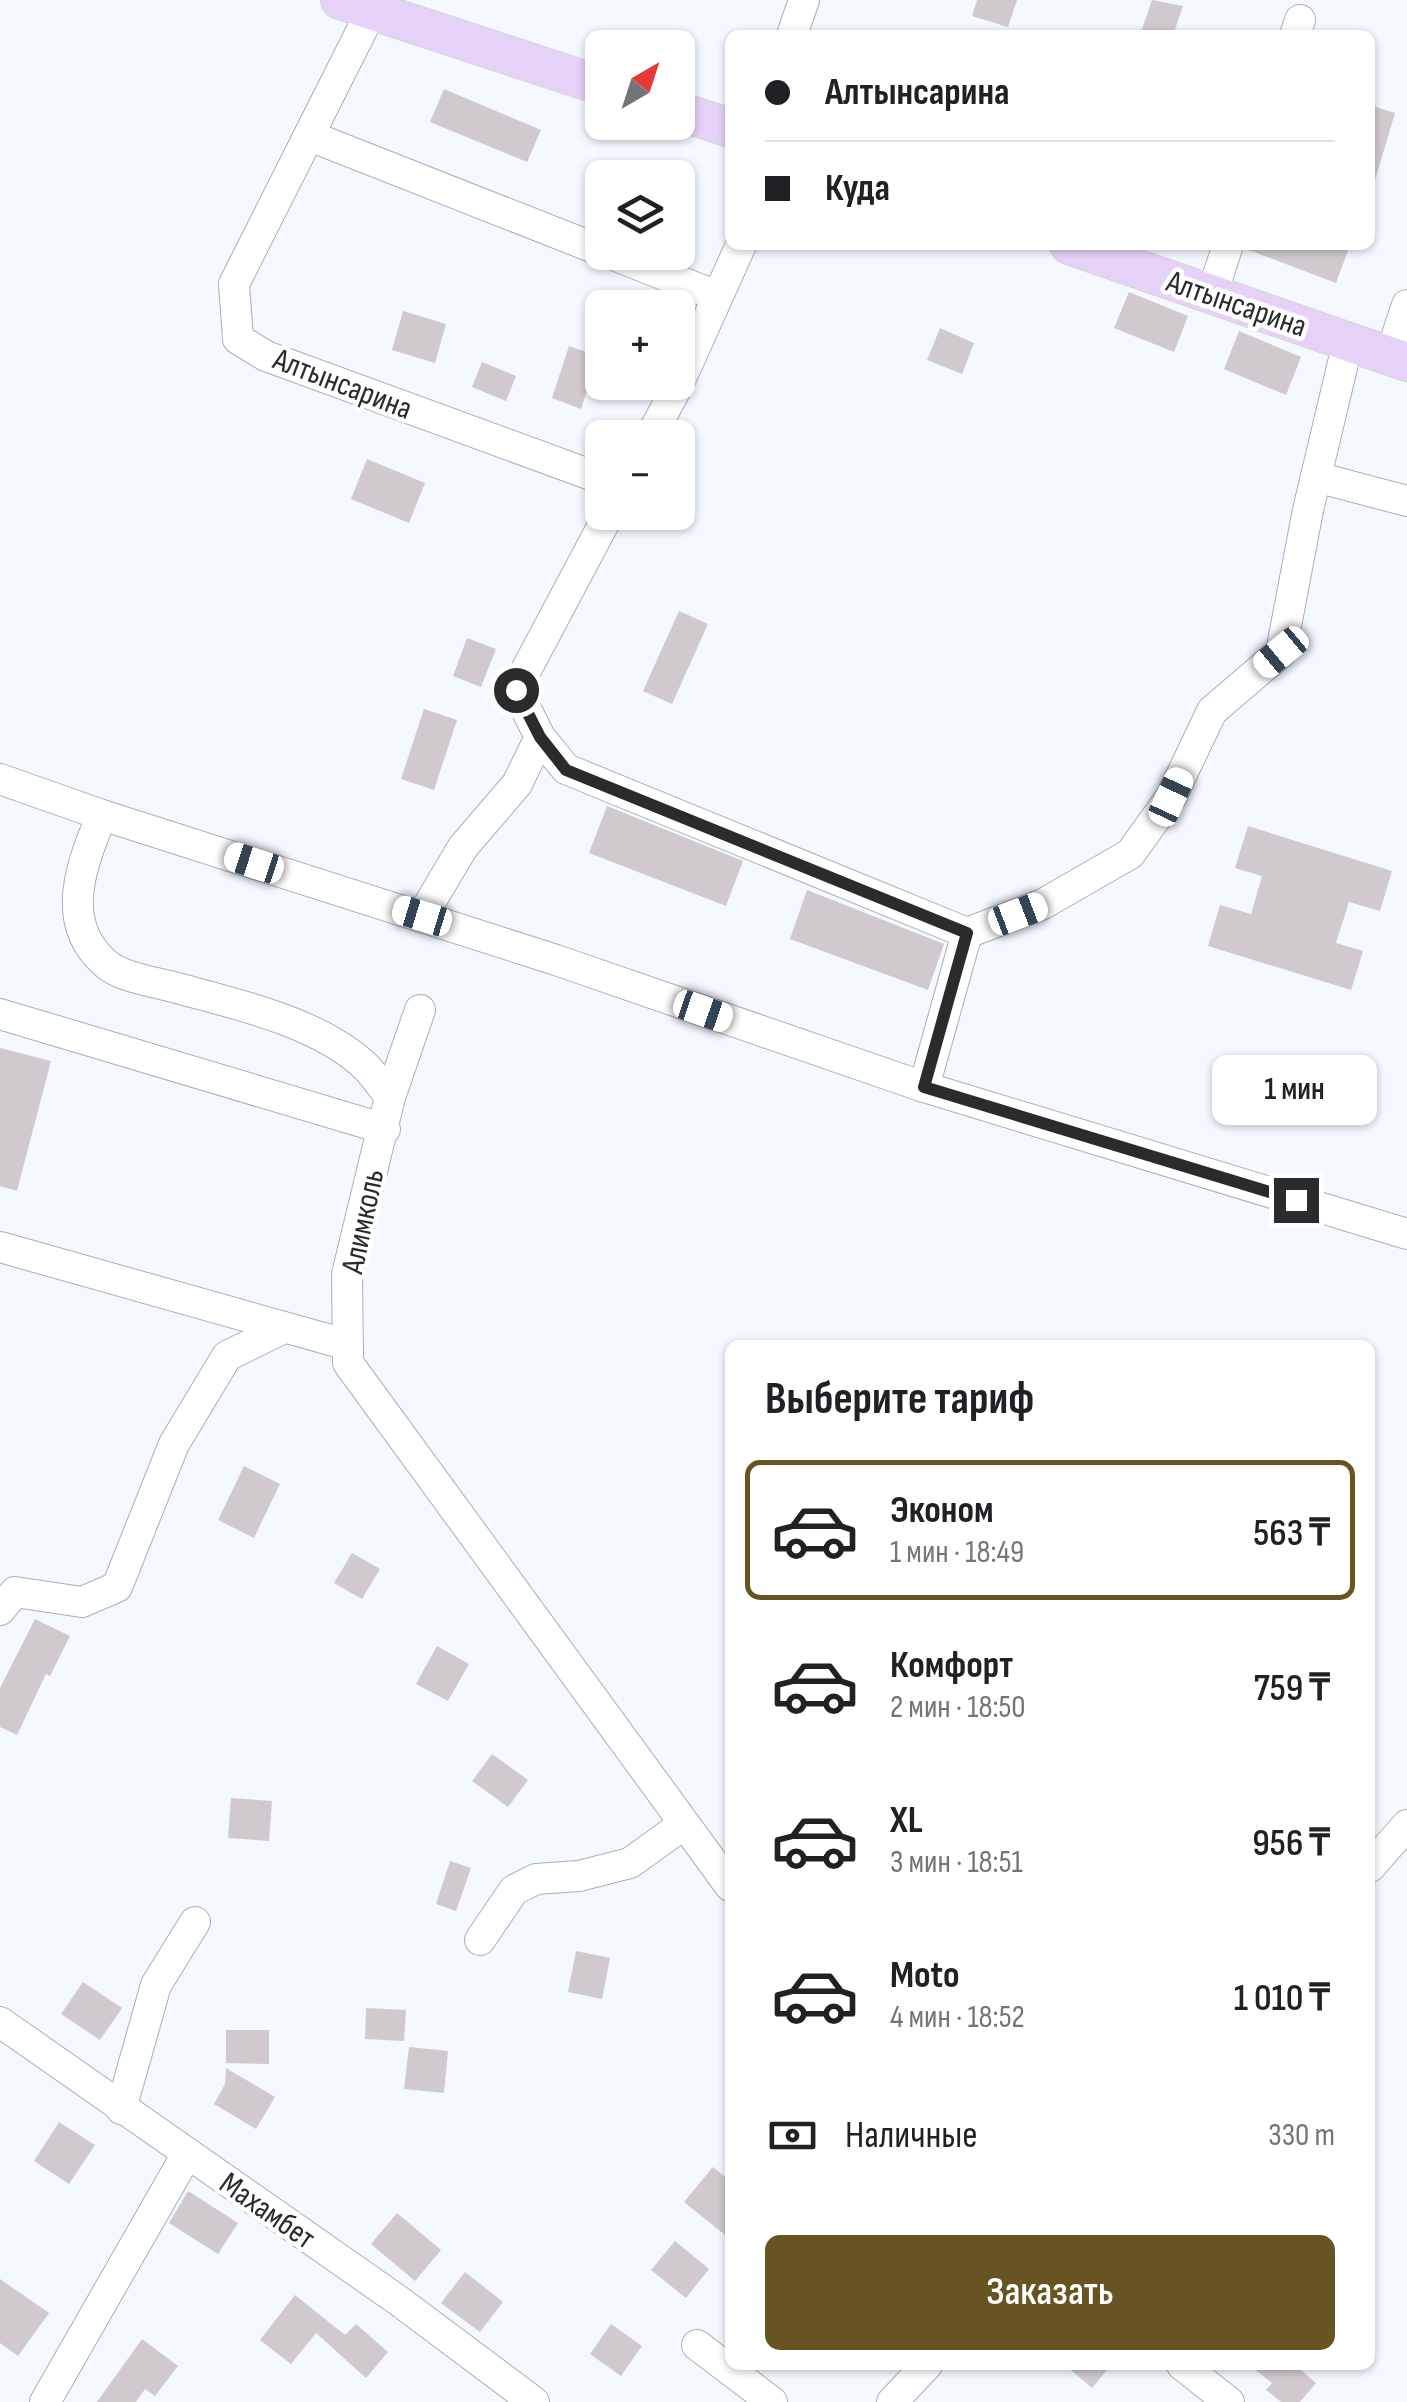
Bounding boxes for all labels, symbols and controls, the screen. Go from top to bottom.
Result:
north arrow [585,30,695,140]
map controls [585,30,695,530]
text: Алтынсарина [825,70,1010,115]
button: layers [585,160,695,270]
text: Куда [825,166,890,211]
street label: Алтынсарина [1160,262,1312,347]
button: + [585,290,695,400]
street label: Алтынсарина [267,340,417,429]
button: − [585,420,695,530]
car [1248,621,1314,683]
route start [494,668,539,713]
car [1145,763,1197,831]
car [221,839,287,887]
car [985,889,1051,939]
car [389,893,455,939]
car [670,987,736,1035]
callout: 1 мин [1214,1055,1378,1125]
text: 1 мин [1264,1070,1325,1109]
street label: Алимколь [333,1166,394,1278]
route end [1274,1178,1319,1223]
text: Выберите тариф [765,1372,1034,1427]
icon: car [770,1485,860,1575]
text: Эконом [890,1488,994,1533]
text: 563 ₸ [1253,1511,1330,1556]
text: 1 мин · 18:49 [890,1533,1024,1572]
icon: car [770,1640,860,1730]
text: Комфорт [890,1643,1013,1688]
text: 759 ₸ [1254,1666,1330,1711]
text: 2 мин · 18:50 [890,1688,1026,1727]
icon: car [770,1795,860,1885]
text: XL [890,1798,923,1843]
text: 956 ₸ [1252,1821,1330,1866]
text: 3 мин · 18:51 [890,1843,1023,1882]
icon: car [770,1950,860,2040]
text: Moto [890,1953,960,1998]
text: 1 010 ₸ [1234,1976,1330,2021]
text: 4 мин · 18:52 [890,1998,1025,2037]
icon: cash [765,2108,820,2163]
text: Наличные [845,2113,978,2158]
text: 330 m [1268,2116,1335,2155]
street label: Махамбет [212,2164,323,2258]
button: Заказать [765,2235,1335,2350]

